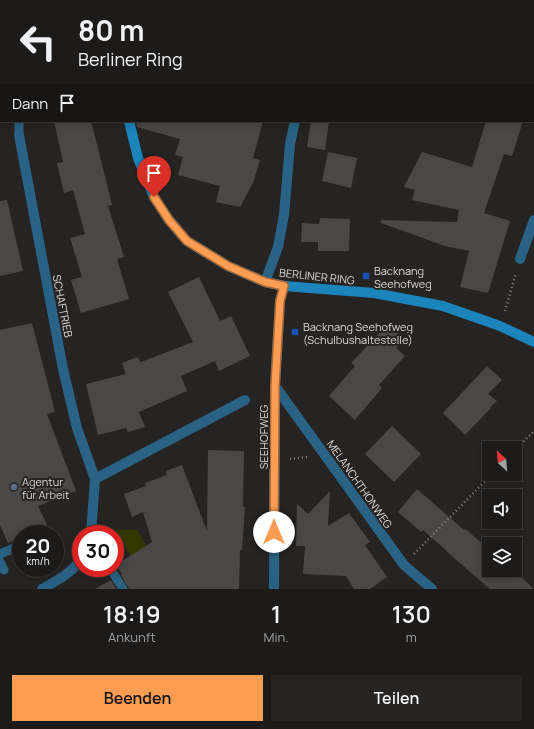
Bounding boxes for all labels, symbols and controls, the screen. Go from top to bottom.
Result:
text: 80 m [78,11,144,49]
icon: left [12,16,64,68]
text: Berliner Ring [78,47,183,71]
icon: arrive [56,92,78,114]
text: Dann [12,93,48,114]
pin [137,156,171,197]
icon: arrive [143,162,165,184]
place label: Backnang Seehofweg [374,263,432,291]
street label: BERLINER RING [278,265,356,287]
marker: Backnang Seehofweg [361,271,371,281]
street label: SCHAFTRIEB [50,273,76,339]
place label: Backnang Seehofweg (Schulbushaltestelle) [303,319,413,347]
marker: Backnang Seehofweg (Schulbushaltestelle) [290,327,300,337]
street label: SEEHOFWEG [256,405,271,469]
street label: MELANCHTHONWEG [324,437,396,531]
north arrow [482,441,522,481]
map controls [482,441,522,577]
place label: Agentur für Arbeit [22,474,69,502]
marker: Agentur für Arbeit [9,482,19,492]
button: sound [482,489,522,529]
position arrow [253,511,295,553]
speed limit sign: 30 [72,525,124,577]
text: 20 [25,532,51,559]
button: layers [482,537,522,577]
text: km/h [26,554,50,568]
text: 18:19 [103,597,161,630]
text: 1 [271,597,281,630]
text: 130 [392,597,431,630]
text: Ankunft [108,628,156,646]
text: Min. [264,628,289,646]
text: m [406,628,417,646]
button: Beenden [12,675,263,721]
button: Teilen [271,675,522,721]

